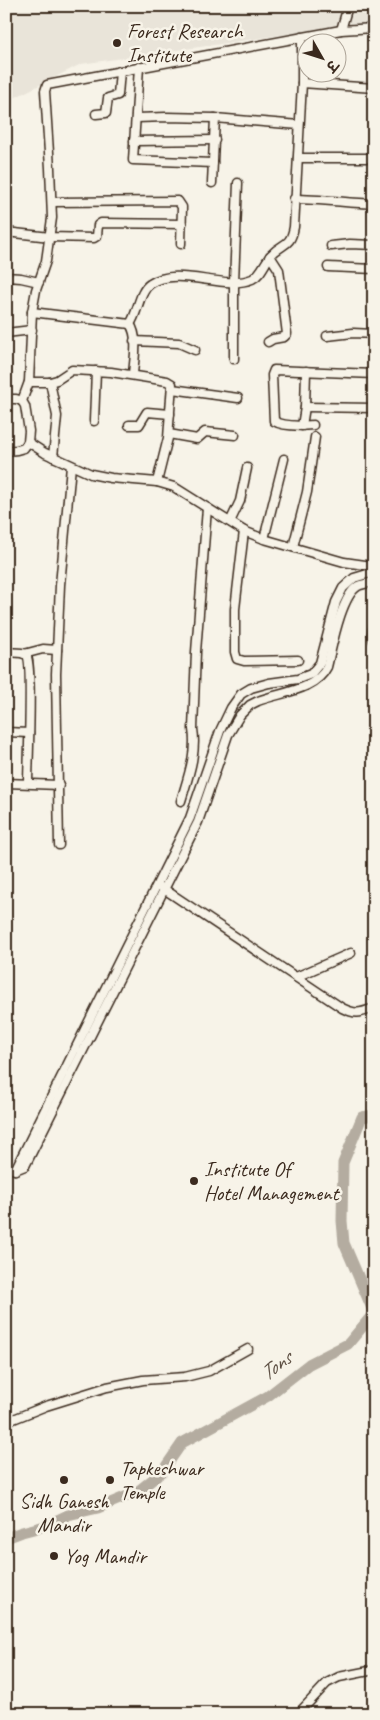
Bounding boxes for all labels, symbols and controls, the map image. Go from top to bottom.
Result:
place label: Forest Research Institute [127,18,244,68]
north arrow [298,32,348,82]
marker: Forest Research Institute [111,37,123,49]
text: उ [321,55,343,76]
place label: Institute Of Hotel Management [204,1156,340,1206]
marker: Institute Of Hotel Management [188,1175,200,1187]
water label: Tons [254,1343,300,1387]
place label: Tapkeshwar Temple [120,1455,205,1505]
marker: Sidh Ganesh Mandir [58,1474,70,1486]
marker: Tapkeshwar Temple [104,1474,116,1486]
place label: Sidh Ganesh Mandir [19,1488,110,1538]
place label: Yog Mandir [64,1543,148,1569]
marker: Yog Mandir [48,1550,60,1562]

